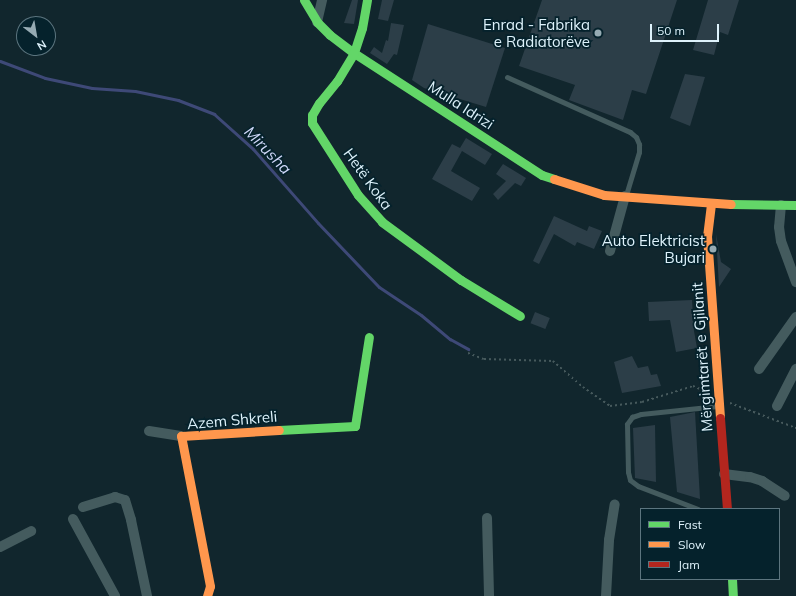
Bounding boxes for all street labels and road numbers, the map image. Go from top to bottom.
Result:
street label: Mulla Idrizi [425,77,497,133]
street label: Hetë Koka [340,145,396,213]
street label: Mërgimtarët e Gjilanit [688,282,716,432]
street label: Azem Shkreli [186,407,278,433]

